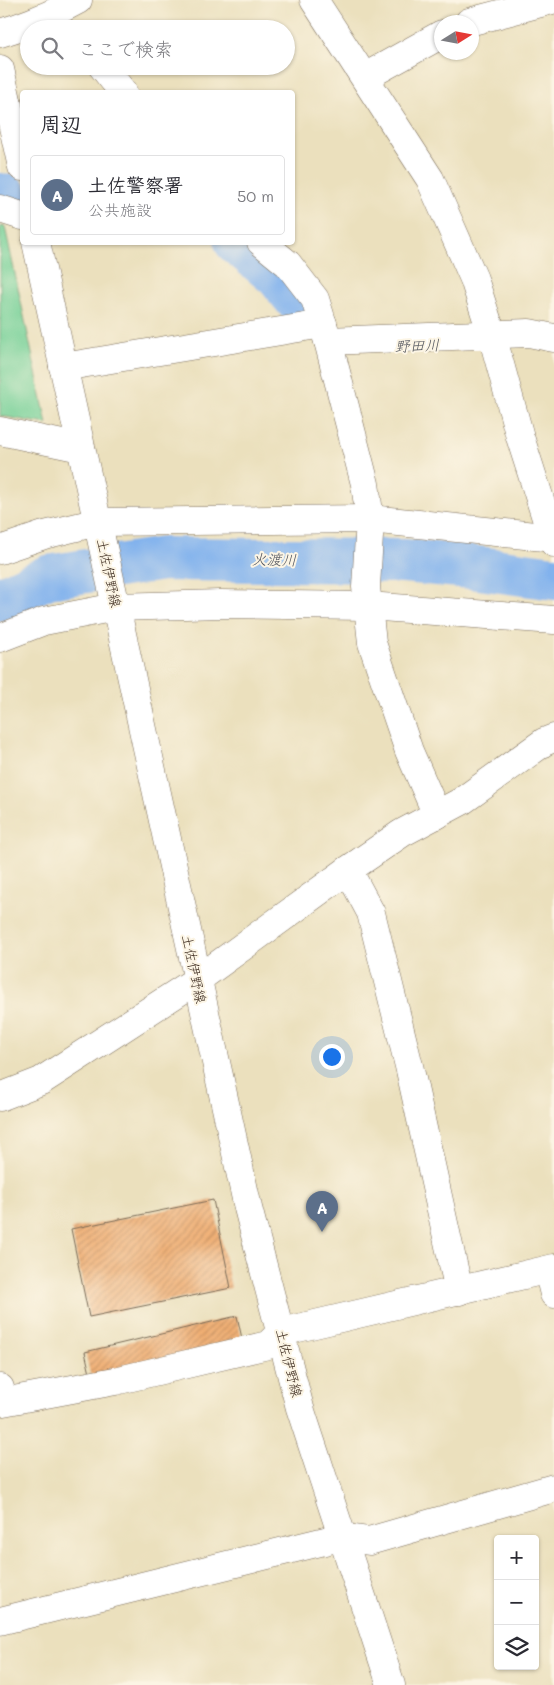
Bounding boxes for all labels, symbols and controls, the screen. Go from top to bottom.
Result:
north arrow [434,15,479,60]
search box [20,20,295,75]
icon: search [38,34,66,62]
text: ここで検索 [78,36,173,61]
text: 周辺 [40,110,82,137]
text: 土佐警察署 [88,172,183,197]
text: A [51,185,63,206]
text: 50 m [237,185,274,206]
text: 公共施設 [88,199,152,220]
water label: 野田川 [394,334,440,356]
street label: 土佐伊野線 [93,537,126,609]
water label: 火渡川 [251,549,297,569]
street label: 土佐伊野線 [178,933,211,1005]
your location [319,1044,345,1070]
pin: A [306,1191,338,1232]
street label: 土佐伊野線 [272,1327,307,1399]
map controls [494,1535,539,1670]
button: + [494,1535,539,1580]
button: − [494,1580,539,1625]
button: layers [494,1625,539,1670]

